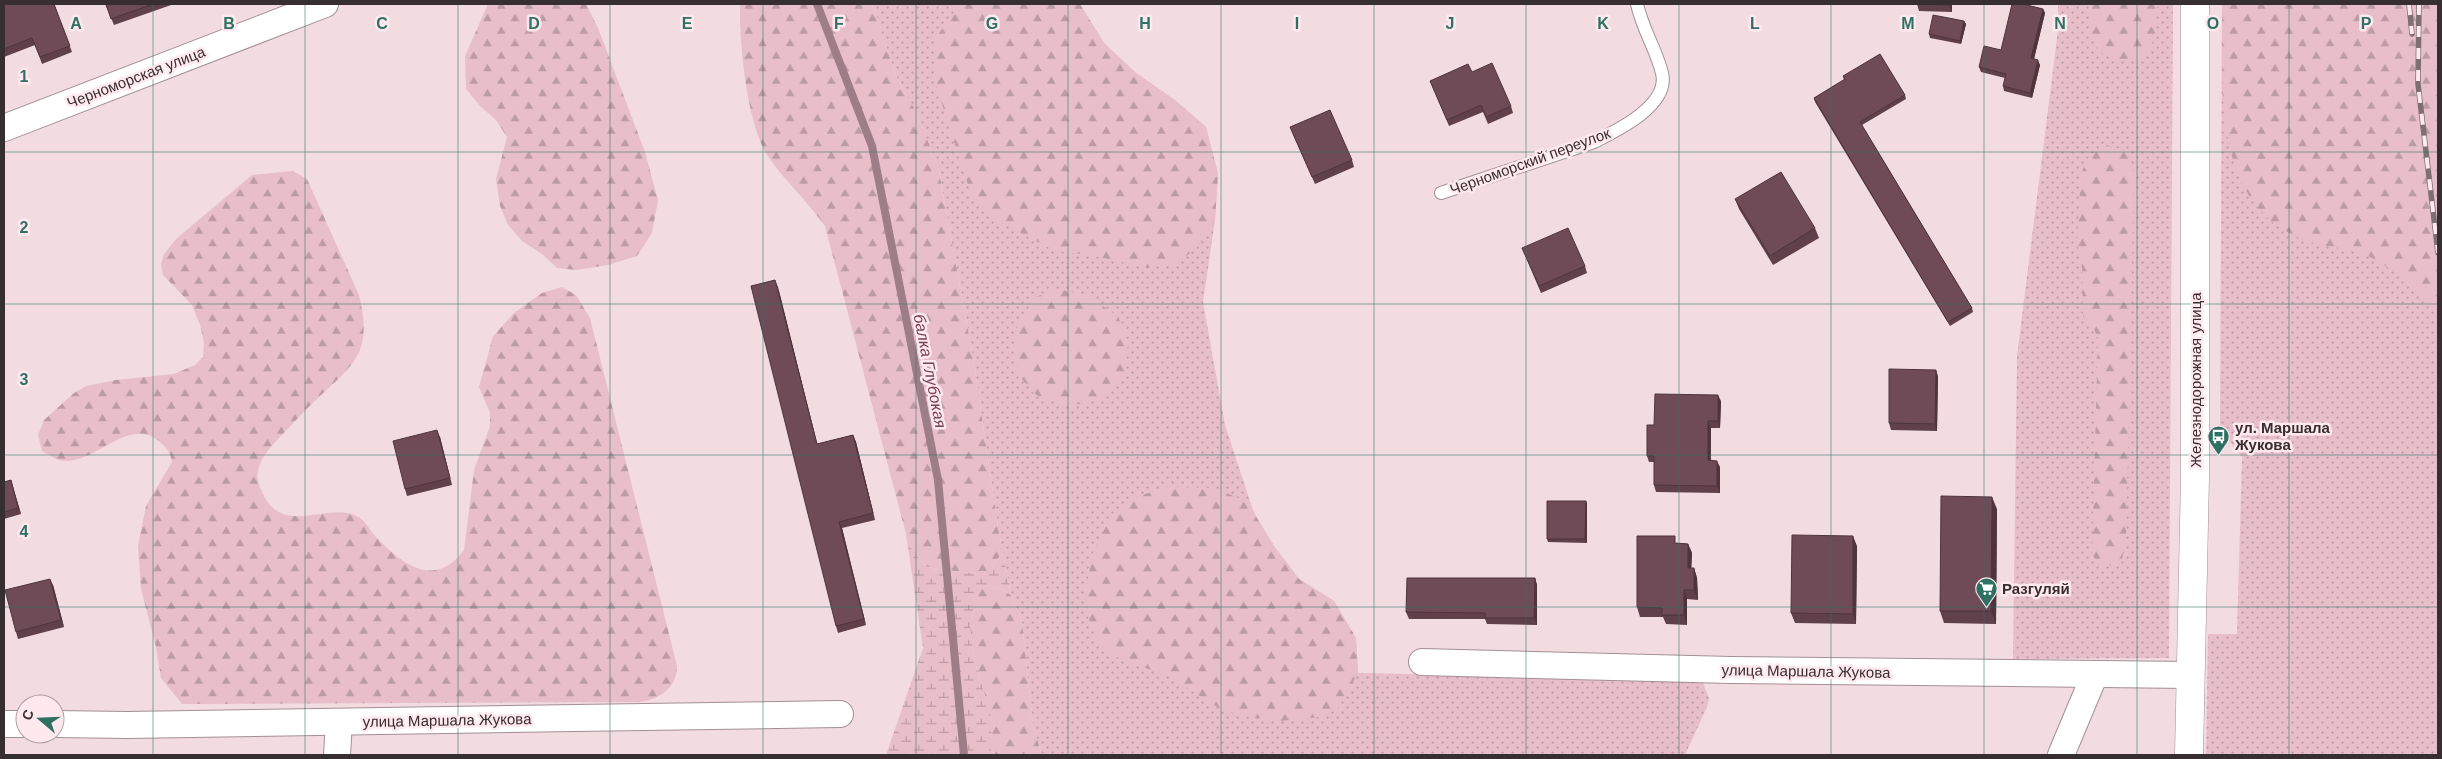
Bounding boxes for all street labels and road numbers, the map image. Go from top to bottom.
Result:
street label: Черноморская улица [65,43,208,111]
street label: Черноморский переулок [1448,124,1613,198]
street label: Железнодорожная улица [2187,292,2204,468]
street label: улица Маршала Жукова [1721,661,1891,681]
street label: улица Маршала Жукова [362,710,532,730]

